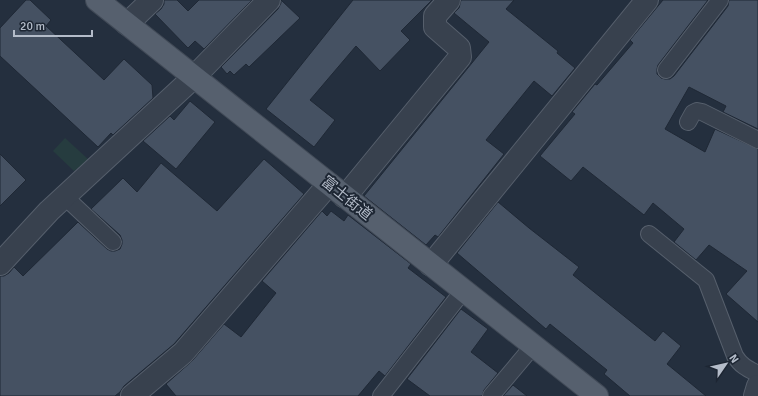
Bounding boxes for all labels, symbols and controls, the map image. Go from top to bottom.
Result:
scale bar [14,12,92,38]
text: 20 m [20,19,45,34]
street label: 富士街道 [318,172,376,224]
north arrow [706,344,746,384]
text: N [726,352,741,365]

